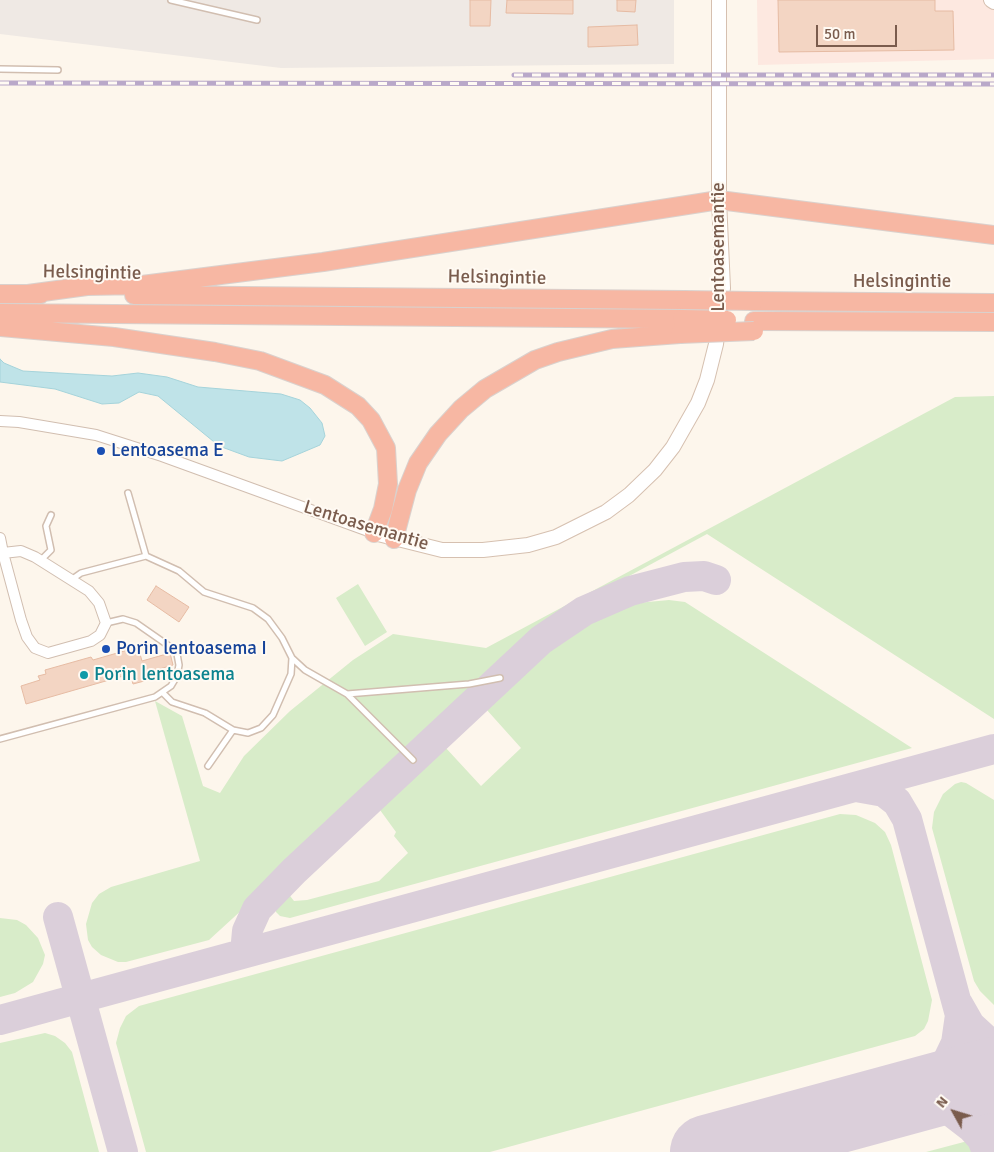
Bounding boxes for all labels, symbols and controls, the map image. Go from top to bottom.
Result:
scale bar [819,15,900,47]
text: 50 m [824,25,855,43]
street label: Lentoasemantie [708,182,730,312]
street label: Helsingintie [42,261,142,285]
street label: Helsingintie [447,266,547,290]
street label: Helsingintie [853,271,951,293]
place label: Lentoasema E [111,440,224,462]
marker: Lentoasema E [95,445,107,457]
street label: Lentoasemantie [301,496,431,556]
place label: Porin lentoasema I [116,638,267,660]
marker: Porin lentoasema I [100,643,112,655]
place label: Porin lentoasema [94,664,235,686]
marker: Porin lentoasema [78,669,90,681]
north arrow [929,1087,979,1137]
text: N [932,1093,952,1111]

